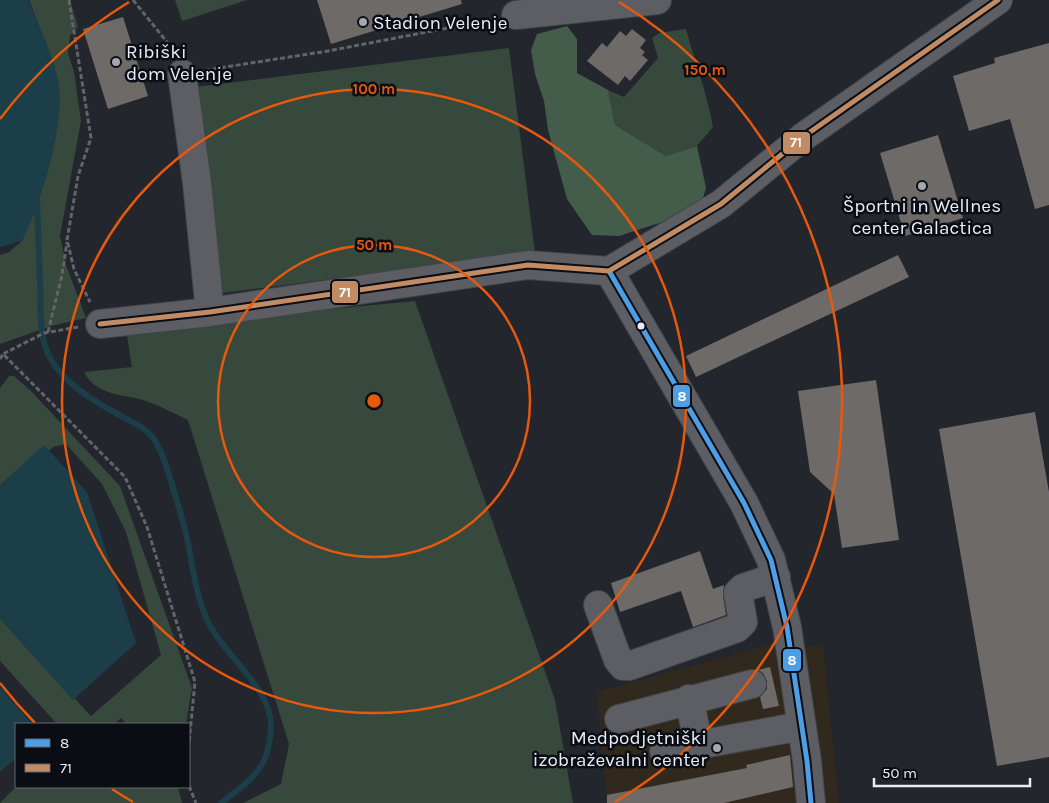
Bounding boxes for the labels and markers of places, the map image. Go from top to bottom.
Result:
place label: Stadion Velenje [373,12,507,34]
marker: Stadion Velenje [357,16,369,28]
place label: Ribiški dom Velenje [126,41,232,85]
marker: Ribiški dom Velenje [110,56,122,68]
marker: Športni in Wellnes center Galactica [916,180,928,192]
place label: Športni in Wellnes center Galactica [843,195,1001,239]
unlabelled marker [636,321,646,331]
centre of rings [365,392,383,410]
place label: Medpodjetniški izobraževalni center [533,727,707,771]
marker: Medpodjetniški izobraževalni center [711,742,723,754]

